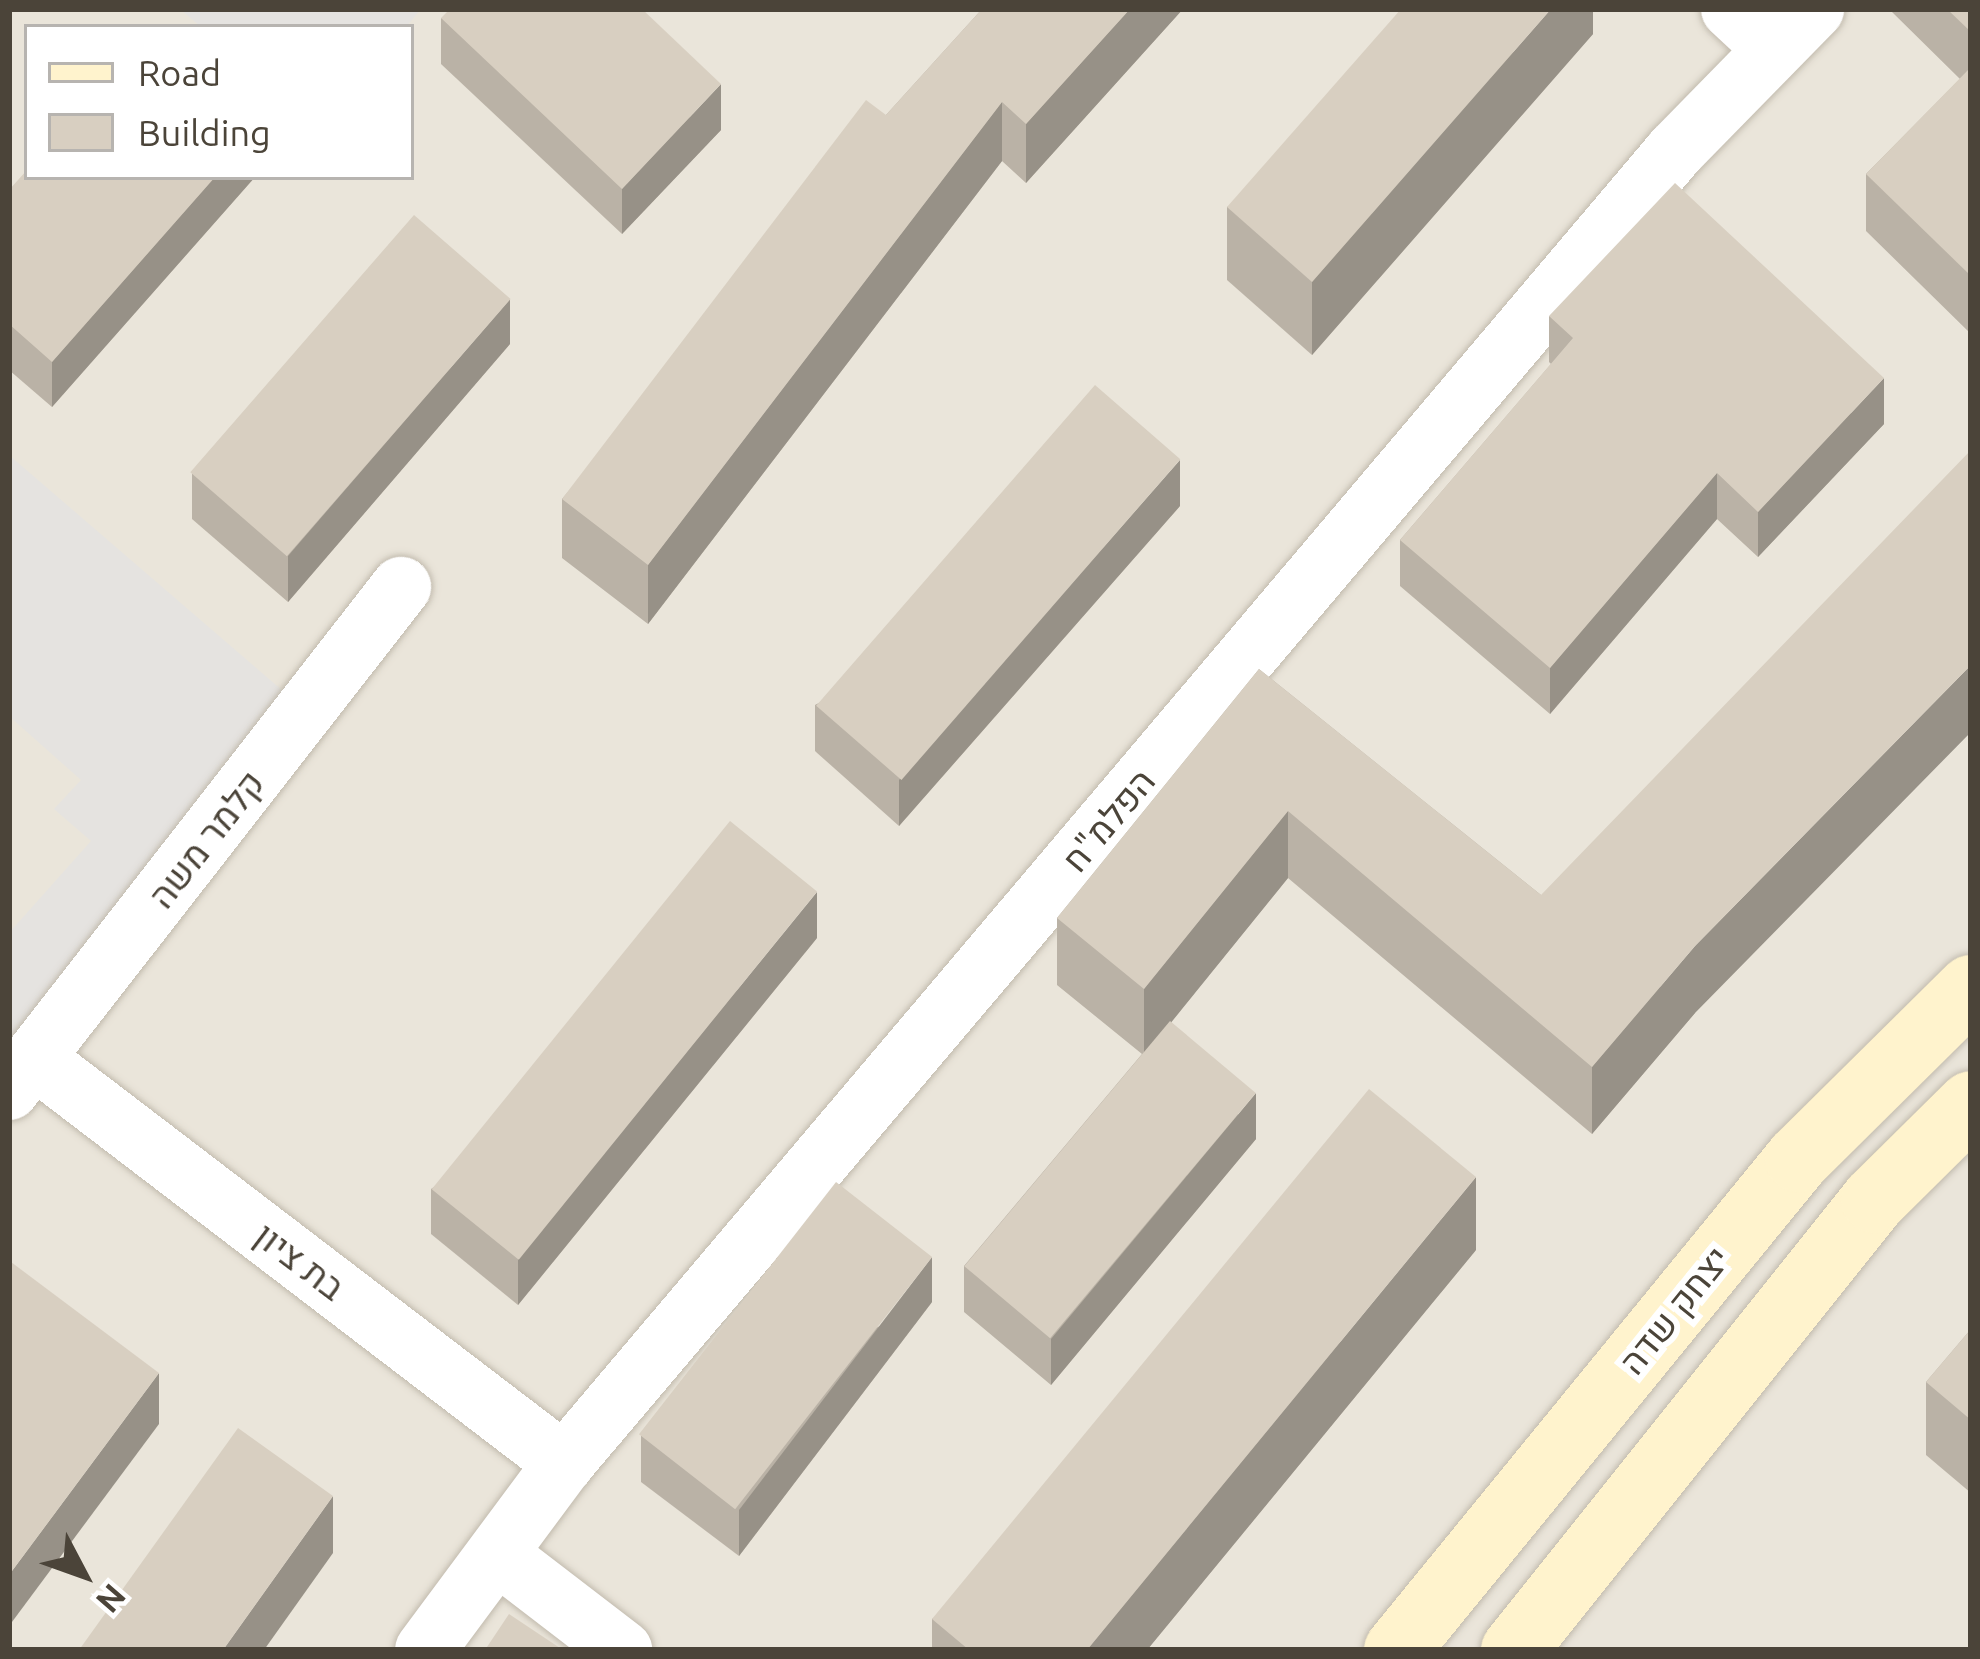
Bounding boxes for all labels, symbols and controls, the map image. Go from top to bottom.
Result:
legend [24,24,414,180]
text: Road [138,52,221,93]
text: Building [138,112,271,153]
street label: הפלמ"ח [1052,760,1164,880]
street label: קלמר משה [139,762,273,916]
street label: בת ציון [247,1213,353,1309]
street label: יצחק שדה [1610,1238,1738,1382]
north arrow [24,1515,144,1635]
text: N [90,1578,134,1620]

